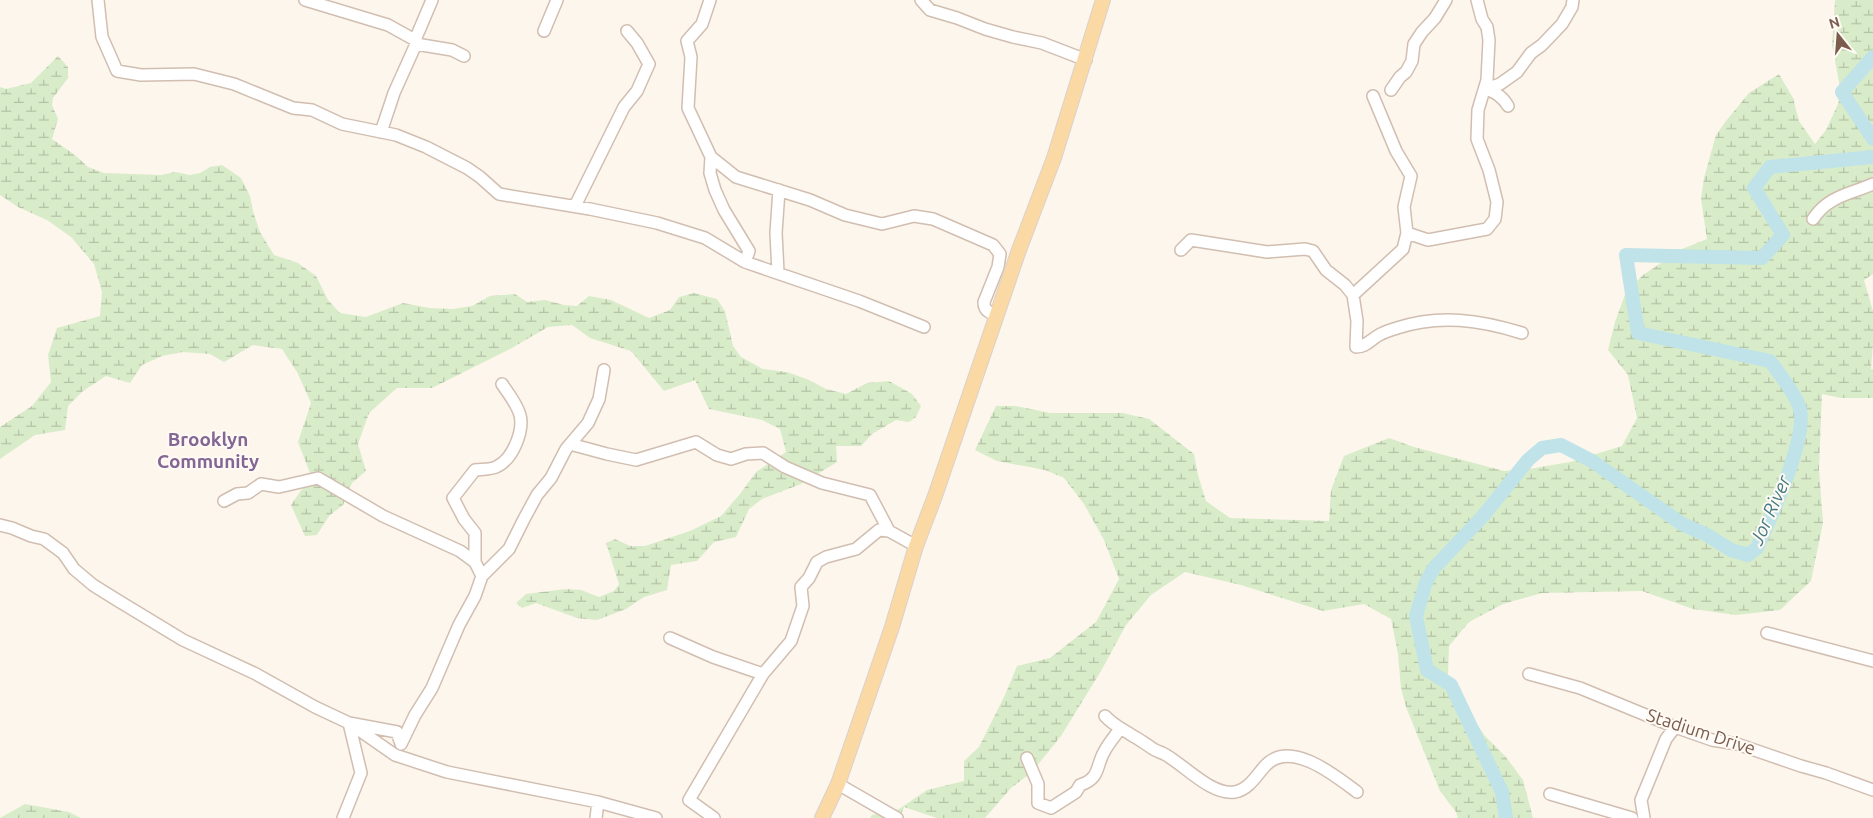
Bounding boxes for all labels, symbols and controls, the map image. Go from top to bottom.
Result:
north arrow [1813,10,1863,60]
text: N [1827,13,1842,32]
district label: Brooklyn Community [157,428,259,472]
water label: Jor River [1745,471,1795,549]
street label: Stadium Drive [1644,704,1758,758]

